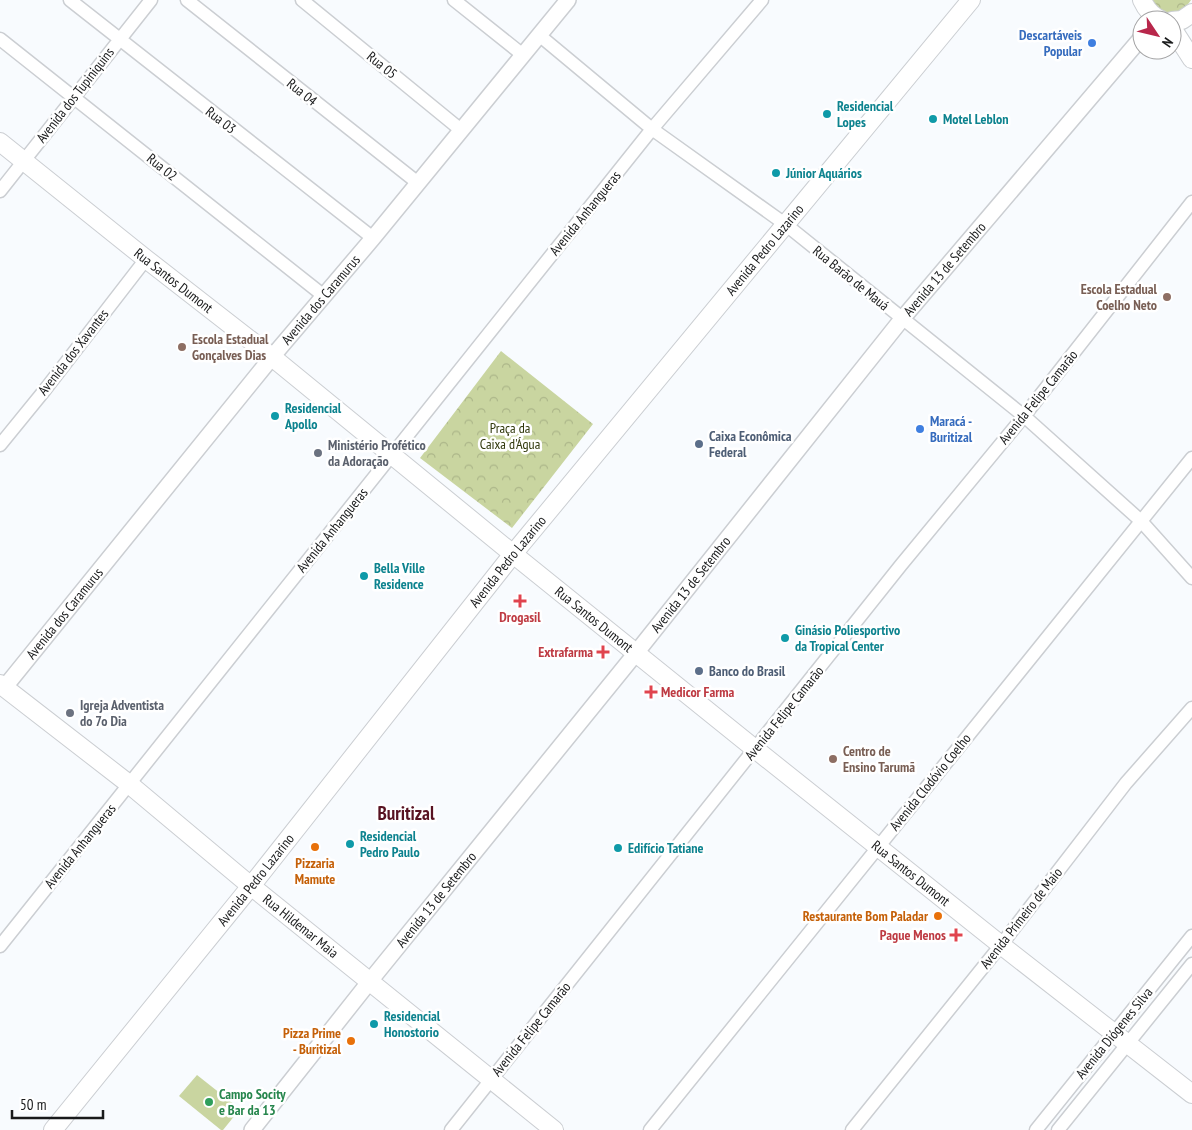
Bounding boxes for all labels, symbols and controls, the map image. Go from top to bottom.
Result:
north arrow [1132,10,1182,60]
place label: Descartáveis Popular [1019,26,1083,60]
text: N [1158,34,1177,51]
marker: Descartáveis Popular [1086,37,1098,49]
street label: Avenida dos Tupiniquins [32,43,118,146]
street label: Rua 05 [363,47,401,83]
street label: Rua 04 [283,74,321,110]
place label: Residencial Lopes [837,97,894,131]
street label: Rua 03 [202,102,240,138]
marker: Residencial Lopes [821,108,833,120]
place label: Motel Leblon [943,110,1009,128]
marker: Motel Leblon [927,113,939,125]
street label: Rua 02 [143,149,181,185]
place label: Júnior Aquários [785,164,862,182]
street label: Avenida Anhangueras [545,167,625,259]
marker: Júnior Aquários [770,167,782,179]
street label: Avenida Pedro Lazarino [722,200,807,299]
street label: Avenida 13 de Setembro [899,218,990,320]
street label: Rua Barão de Mauá [809,242,893,314]
street label: Rua Santos Dumont [130,244,217,317]
street label: Avenida dos Caramurus [277,251,364,348]
place label: Escola Estadual Coelho Neto [1081,280,1158,314]
marker: Escola Estadual Coelho Neto [1161,291,1173,303]
street label: Avenida dos Xavantes [34,305,112,399]
place label: Escola Estadual Gonçalves Dias [192,330,269,364]
marker: Escola Estadual Gonçalves Dias [176,341,188,353]
street label: Avenida Felipe Camarão [995,346,1081,448]
place label: Residencial Apollo [284,399,342,433]
marker: Residencial Apollo [269,410,281,422]
place label: Maracá - Buritizal [930,412,973,446]
park label: Praça da Caixa d'Água [480,419,540,453]
marker: Maracá - Buritizal [914,423,926,435]
place label: Caixa Econômica Federal [709,427,792,461]
place label: Ministério Profético da Adoração [328,436,426,470]
marker: Caixa Econômica Federal [693,438,705,450]
marker: Ministério Profético da Adoração [312,447,324,459]
street label: Avenida Anhangueras [292,484,372,576]
street label: Avenida Pedro Lazarino [465,512,550,611]
street label: Avenida 13 de Setembro [647,533,734,636]
place label: Bella Ville Residence [374,559,425,593]
street label: Avenida dos Caramurus [22,564,107,663]
marker: Bella Ville Residence [358,570,370,582]
street label: Rua Santos Dumont [551,582,637,656]
marker: Drogasil [514,595,526,607]
place label: Drogasil [499,608,541,626]
place label: Ginásio Poliesportivo da Tropical Center [795,621,900,655]
marker: Ginásio Poliesportivo da Tropical Center [779,632,791,644]
place label: Extrafarma [538,643,593,661]
marker: Extrafarma [597,646,609,658]
place label: Banco do Brasil [709,662,786,680]
street label: Avenida Felipe Camarão [741,662,827,764]
marker: Banco do Brasil [693,665,705,677]
place label: Medicor Farma [661,683,735,701]
marker: Medicor Farma [645,686,657,698]
place label: Igreja Adventista do 7o Dia [80,696,164,730]
marker: Igreja Adventista do 7o Dia [64,707,76,719]
street label: Avenida Clodóvio Coelho [885,730,975,834]
place label: Centro de Ensino Tarumã [843,742,915,776]
marker: Centro de Ensino Tarumã [827,753,839,765]
street label: Avenida Anhangueras [40,800,120,892]
district label: Buritizal [377,801,435,825]
place label: Residencial Pedro Paulo [360,827,420,861]
street label: Avenida Pedro Lazarino [213,830,298,929]
street label: Rua Santos Dumont [868,836,954,910]
marker: Residencial Pedro Paulo [344,838,356,850]
place label: Edifício Tatiane [628,839,704,857]
marker: Pizzaria Mamute [309,841,321,853]
marker: Edifício Tatiane [612,842,624,854]
street label: Avenida 13 de Setembro [392,848,480,951]
place label: Pizzaria Mamute [295,854,335,888]
street label: Avenida Primeiro de Maio [976,864,1066,972]
street label: Rua Hildemar Maia [259,890,342,962]
place label: Restaurante Bom Paladar [803,907,929,925]
marker: Restaurante Bom Paladar [932,910,944,922]
place label: Pague Menos [880,926,946,944]
marker: Pague Menos [950,929,962,941]
street label: Avenida Felipe Camarão [488,978,574,1080]
street label: Avenida Diógenes Silva [1072,984,1156,1082]
place label: Residencial Honostorio [384,1007,441,1041]
marker: Residencial Honostorio [368,1018,380,1030]
place label: Pizza Prime - Buritizal [283,1024,342,1058]
marker: Pizza Prime - Buritizal [345,1035,357,1047]
place label: Campo Socity e Bar da 13 [219,1085,286,1119]
scale bar [12,1088,104,1120]
text: 50 m [20,1095,46,1114]
marker: Campo Socity e Bar da 13 [203,1096,215,1108]

